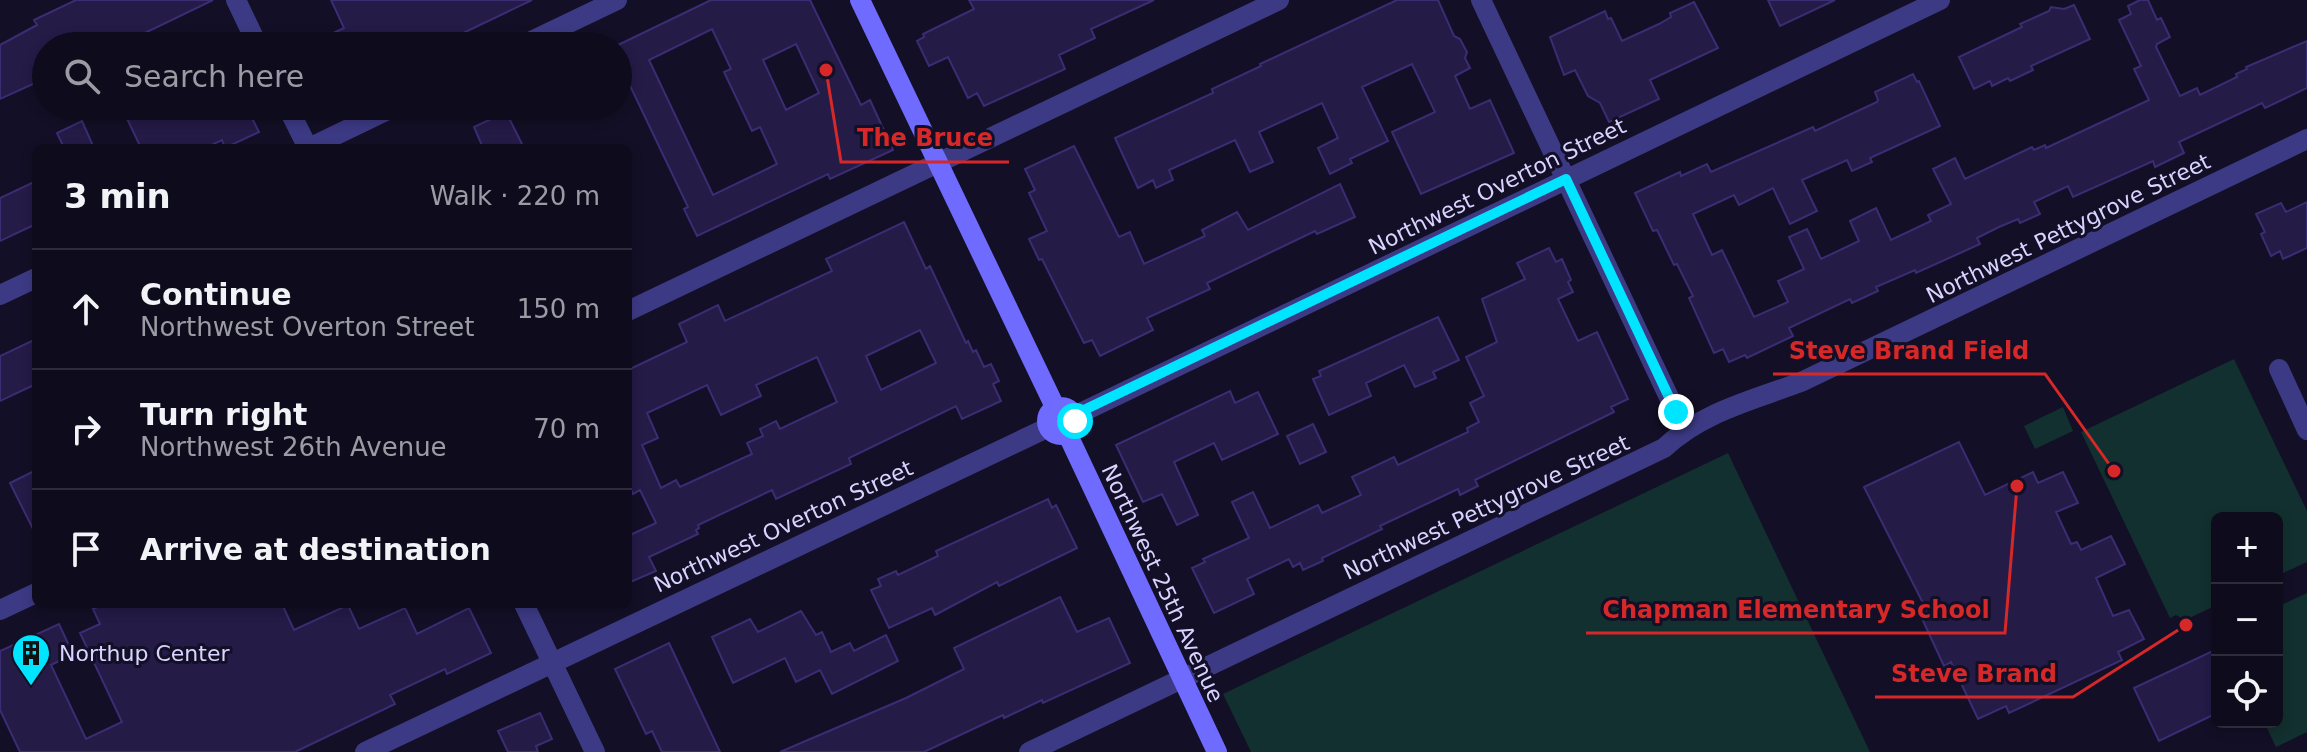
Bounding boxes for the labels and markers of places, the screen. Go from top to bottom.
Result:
callout: The Bruce [841,114,1009,162]
callout: Steve Brand Field [1773,326,2045,374]
callout: Chapman Elementary School [1586,585,2005,633]
building icon: Northup Center [10,632,52,687]
place label: Northup Center [59,641,230,666]
callout: Steve Brand [1875,649,2073,697]

